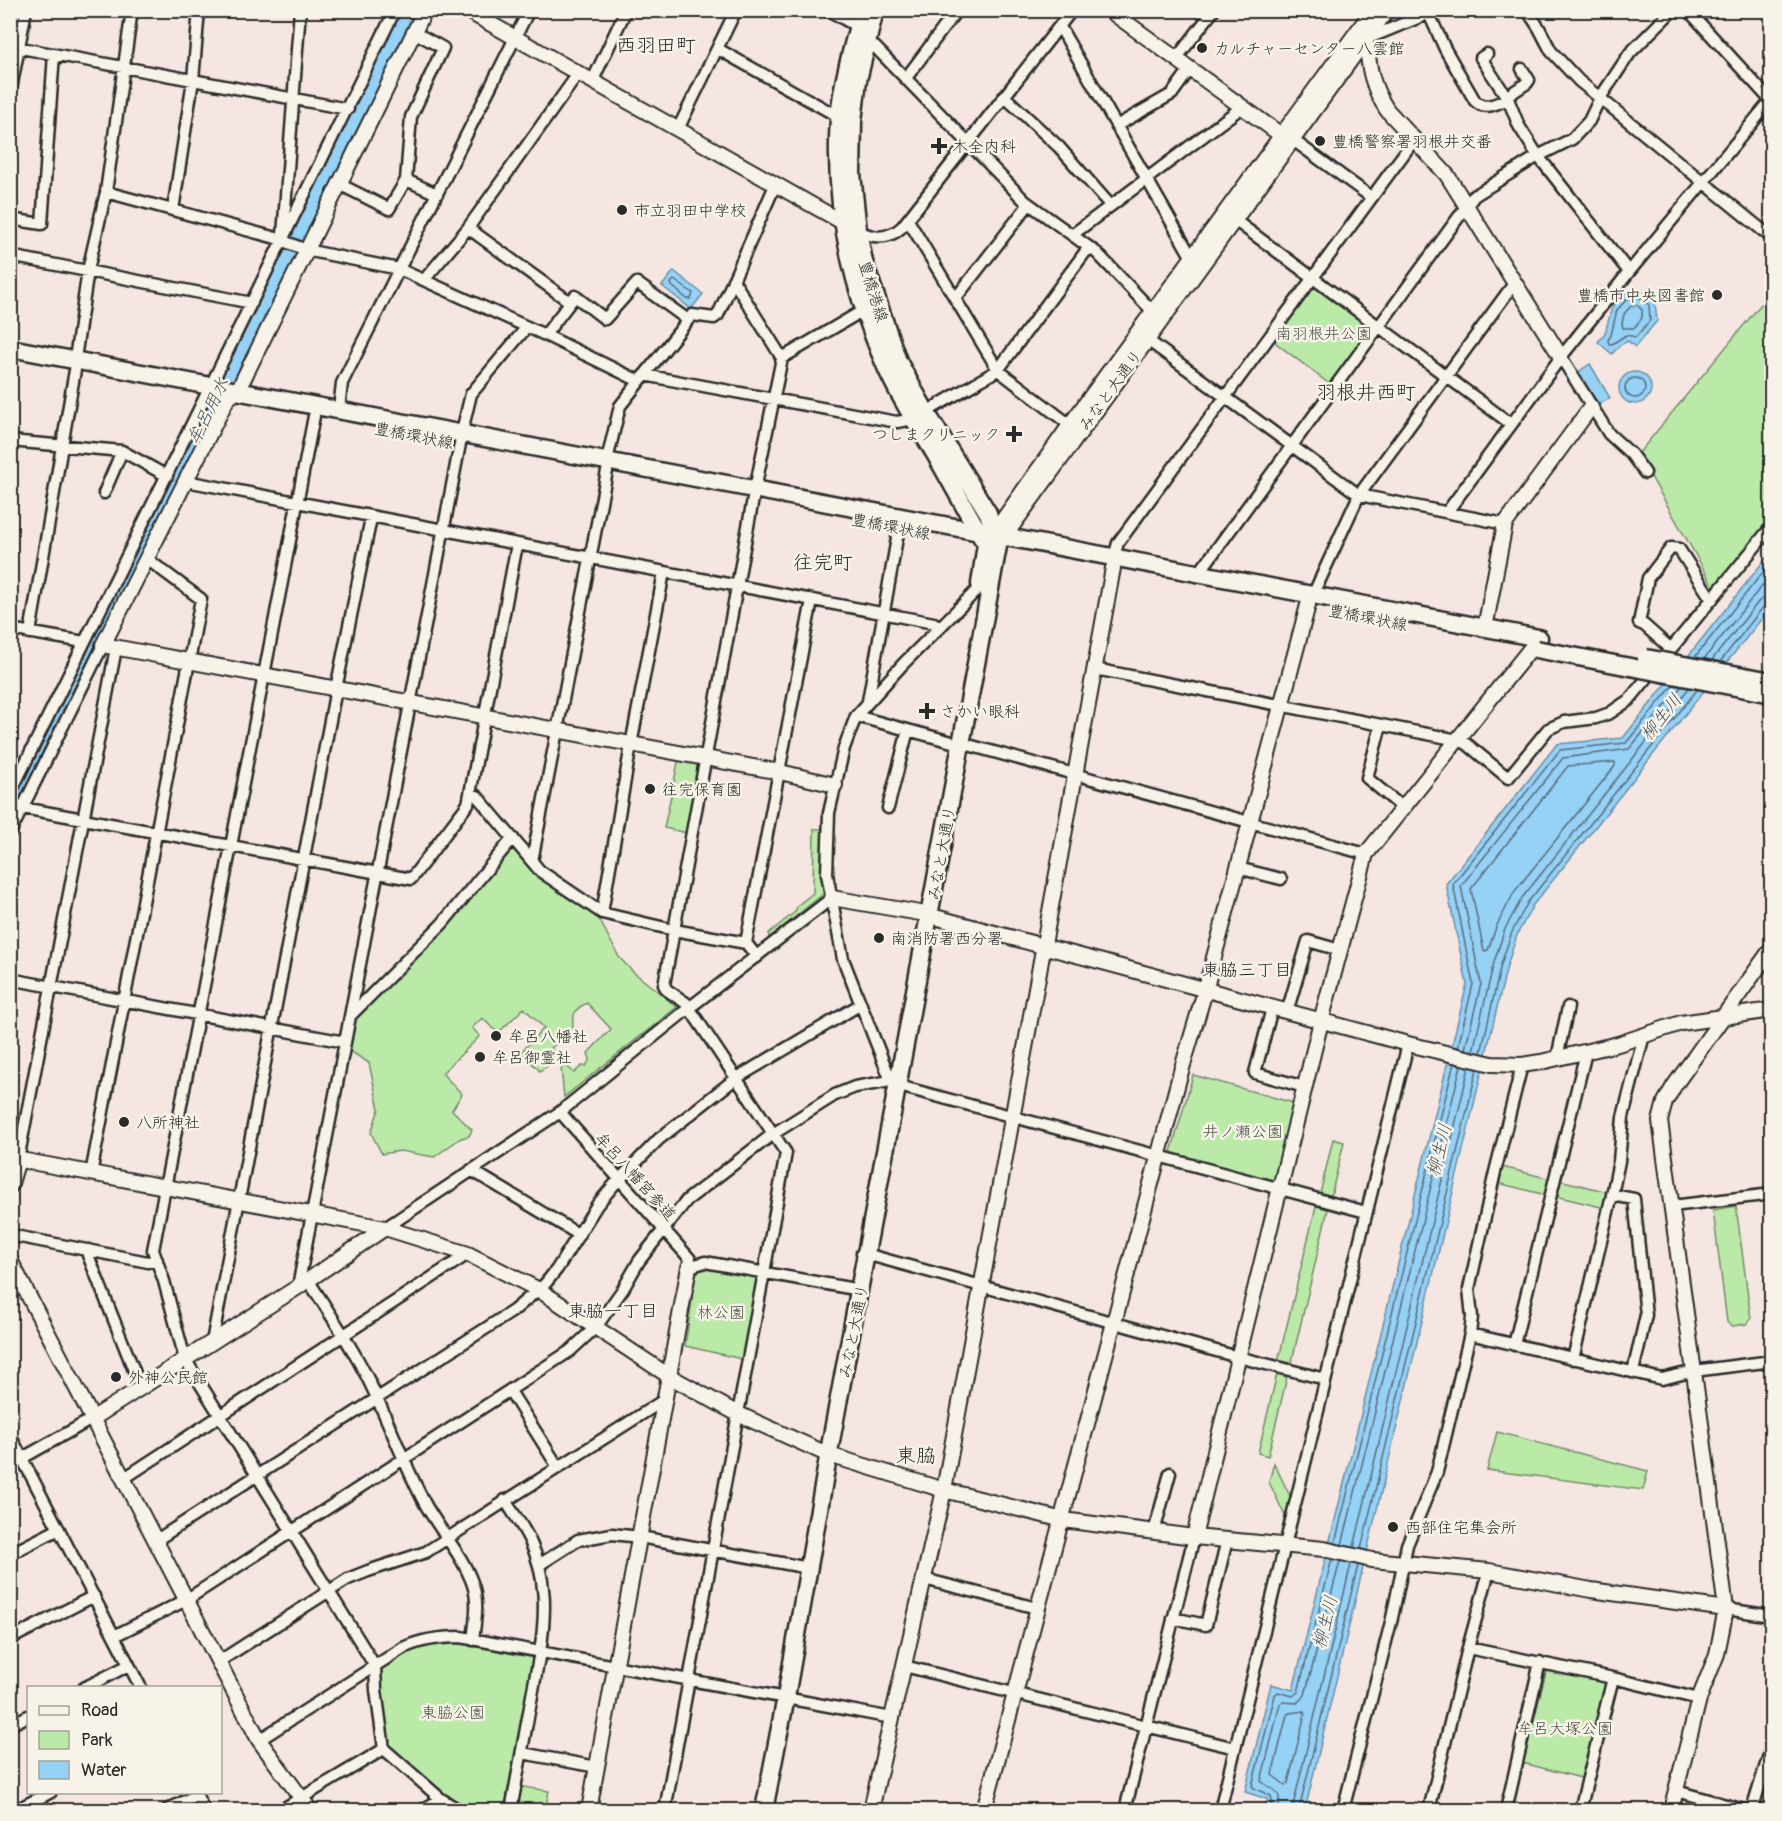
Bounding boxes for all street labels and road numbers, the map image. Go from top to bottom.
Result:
street label: 豊橋港線 [854,258,892,325]
street label: みなと大通り [1075,346,1147,435]
street label: 豊橋環状線 [373,419,455,453]
street label: 豊橋環状線 [850,510,932,544]
street label: 豊橋環状線 [1327,601,1409,635]
street label: みなと大通り [924,804,960,902]
street label: 牟呂八幡宮参道 [590,1128,680,1225]
street label: みなと大通り [835,1282,873,1380]

